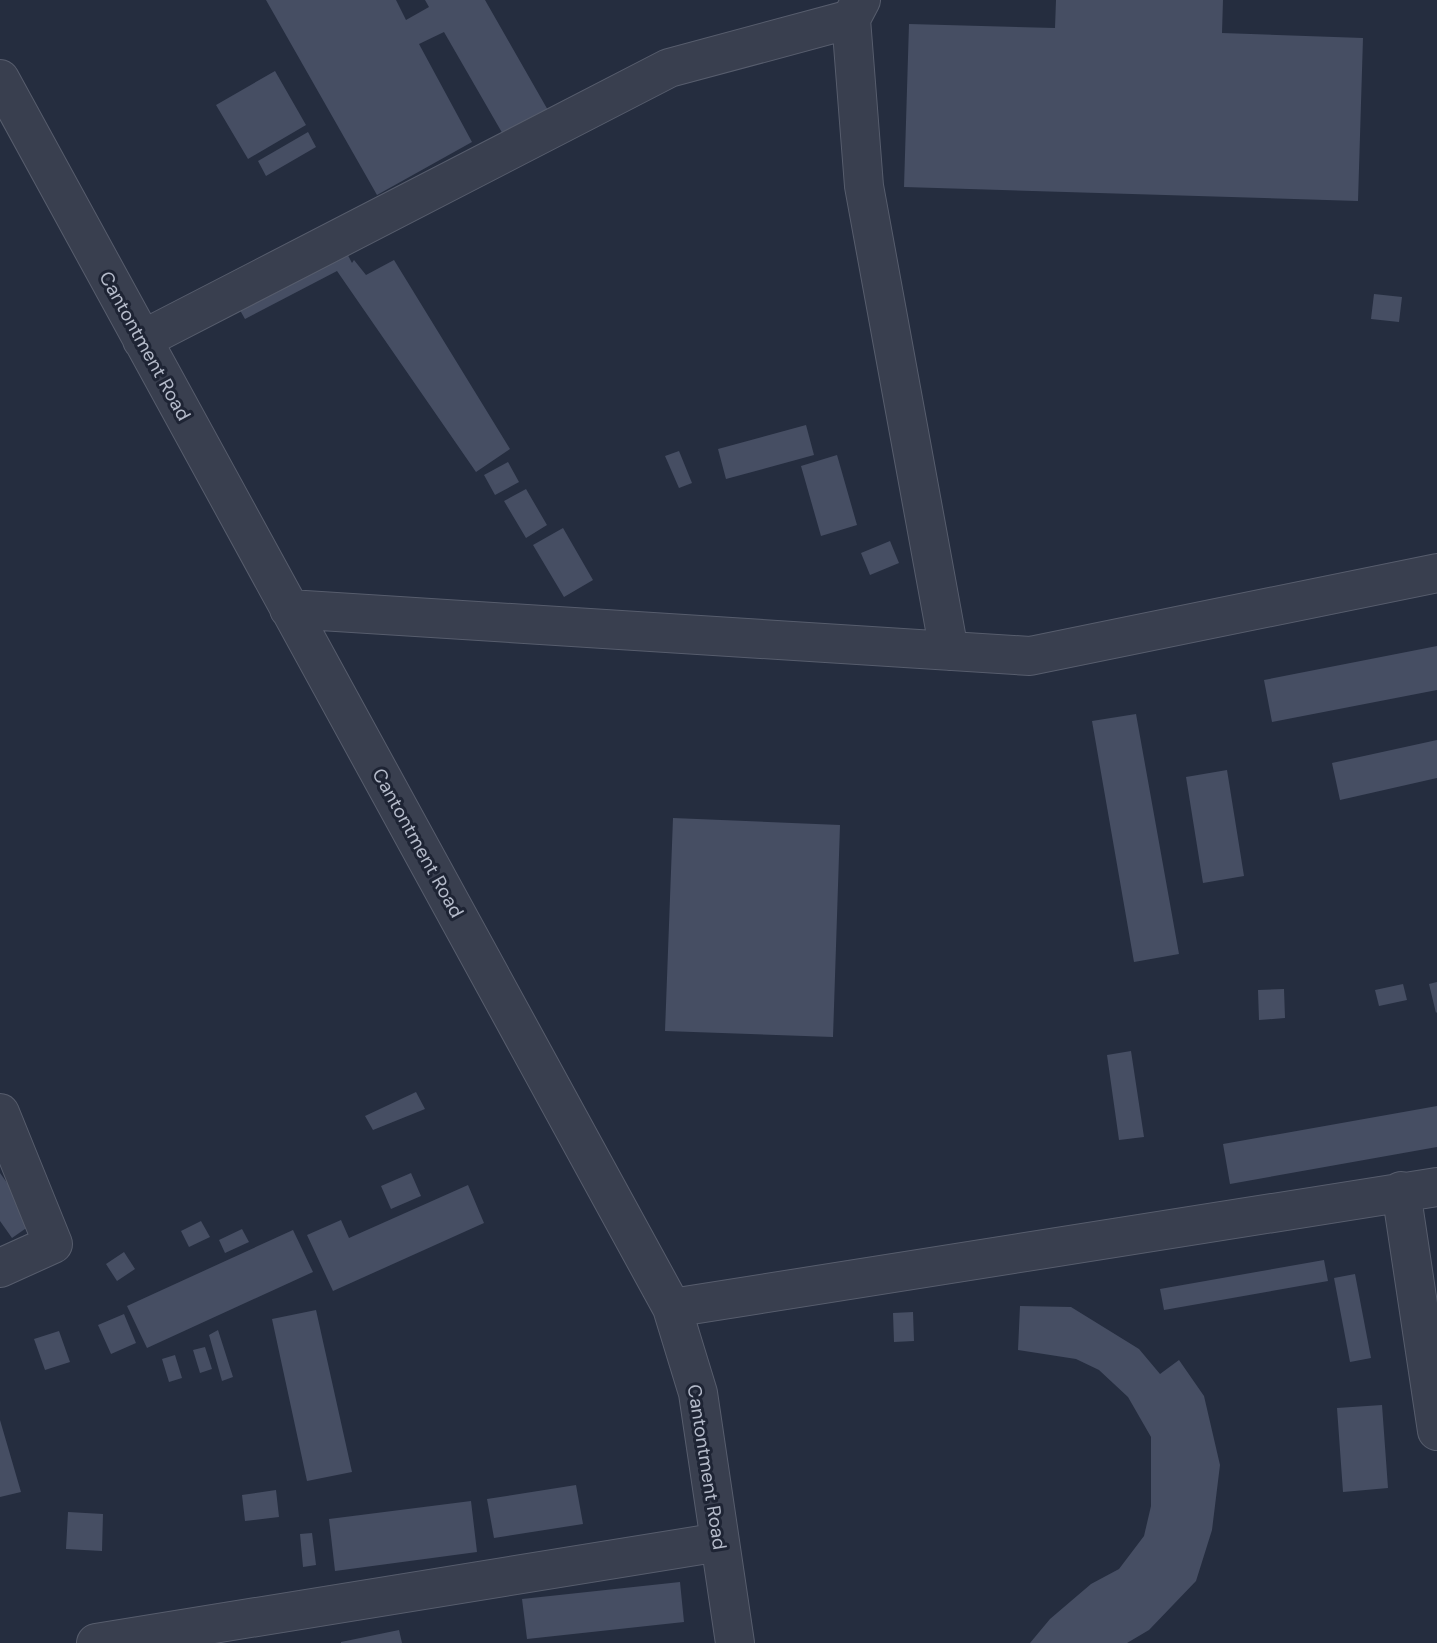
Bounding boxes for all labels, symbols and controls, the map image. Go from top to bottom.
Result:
street label: Cantontment Road [94,267,196,425]
street label: Cantontment Road [367,764,469,922]
street label: Cantontment Road [682,1383,732,1551]

